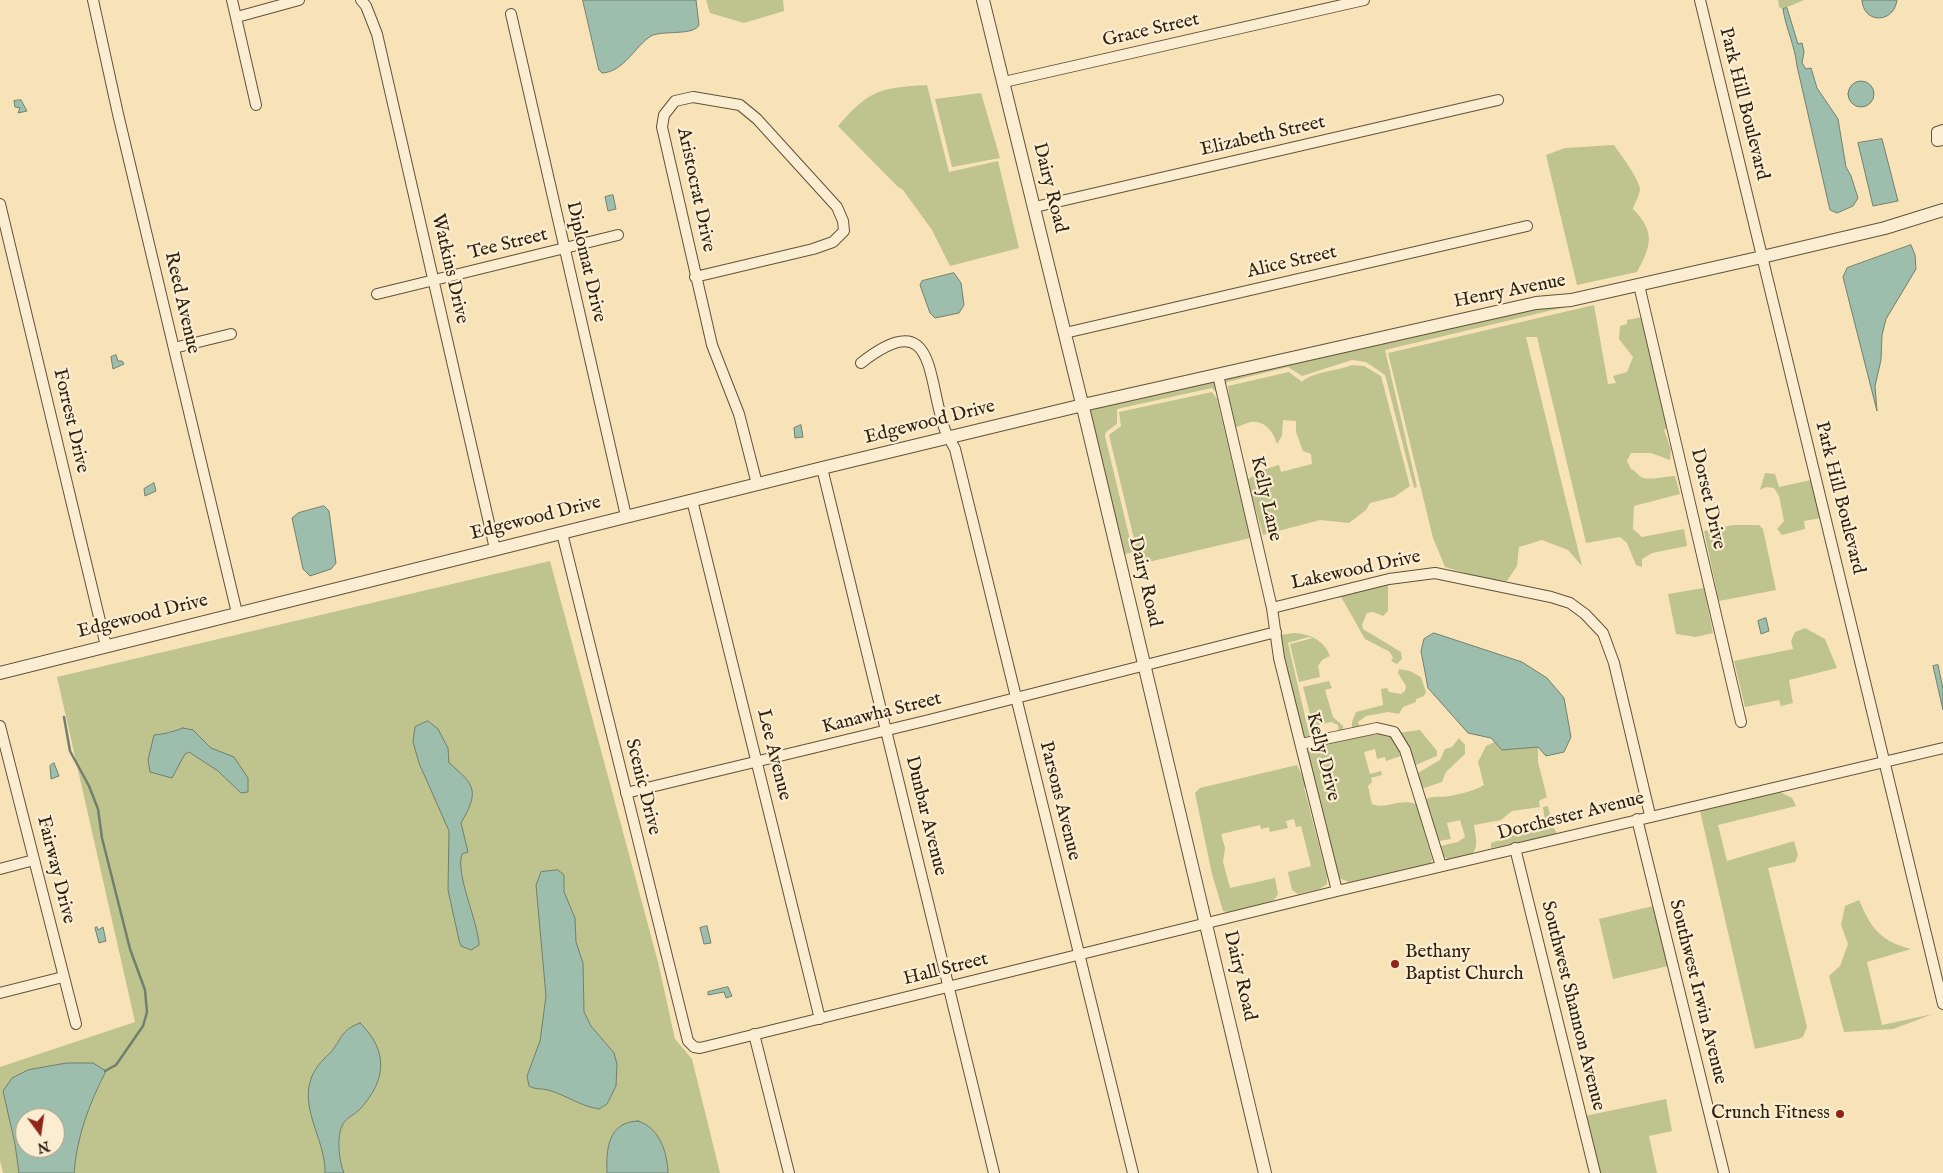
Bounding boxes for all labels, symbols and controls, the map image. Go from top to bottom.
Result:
street label: Grace Street [1100,9,1202,53]
street label: Park Hill Boulevard [1713,25,1773,183]
street label: Elizabeth Street [1198,112,1328,162]
street label: Aristocrat Drive [671,126,719,254]
street label: Dairy Road [1027,141,1071,235]
street label: Diplomat Drive [560,199,610,325]
street label: Watkins Drive [425,212,473,326]
street label: Tee Street [466,224,550,266]
street label: Alice Street [1245,242,1339,284]
street label: Reed Avenue [158,250,204,356]
street label: Henry Avenue [1452,270,1568,314]
street label: Forrest Drive [47,367,93,475]
street label: Edgewood Drive [862,396,998,450]
street label: Park Hill Boulevard [1809,419,1869,577]
street label: Dorset Drive [1684,446,1730,552]
street label: Kelly Lane [1244,454,1286,544]
street label: Edgewood Drive [468,492,604,546]
street label: Dairy Road [1123,535,1165,629]
street label: Lakewood Drive [1289,546,1423,596]
street label: Edgewood Drive [75,590,211,644]
street label: Kanawha Street [820,688,944,740]
street label: Lee Avenue [751,707,795,803]
street label: Kelly Drive [1300,710,1344,804]
street label: Scenic Drive [619,737,665,837]
street label: Parsons Avenue [1033,739,1085,863]
street label: Dunbar Avenue [899,754,951,878]
street label: Dorchester Avenue [1495,788,1647,846]
street label: Fairway Drive [31,814,79,926]
street label: Southwest Irwin Avenue [1663,897,1731,1087]
street label: Southwest Shannon Avenue [1535,899,1609,1113]
street label: Dairy Road [1218,929,1260,1023]
place label: Bethany Baptist Church [1405,942,1524,986]
street label: Hall Street [901,949,991,991]
marker: Bethany Baptist Church [1389,958,1401,970]
place label: Crunch Fitness [1711,1103,1830,1125]
north arrow [15,1108,65,1158]
marker: Crunch Fitness [1834,1108,1846,1120]
text: N [35,1136,51,1157]

